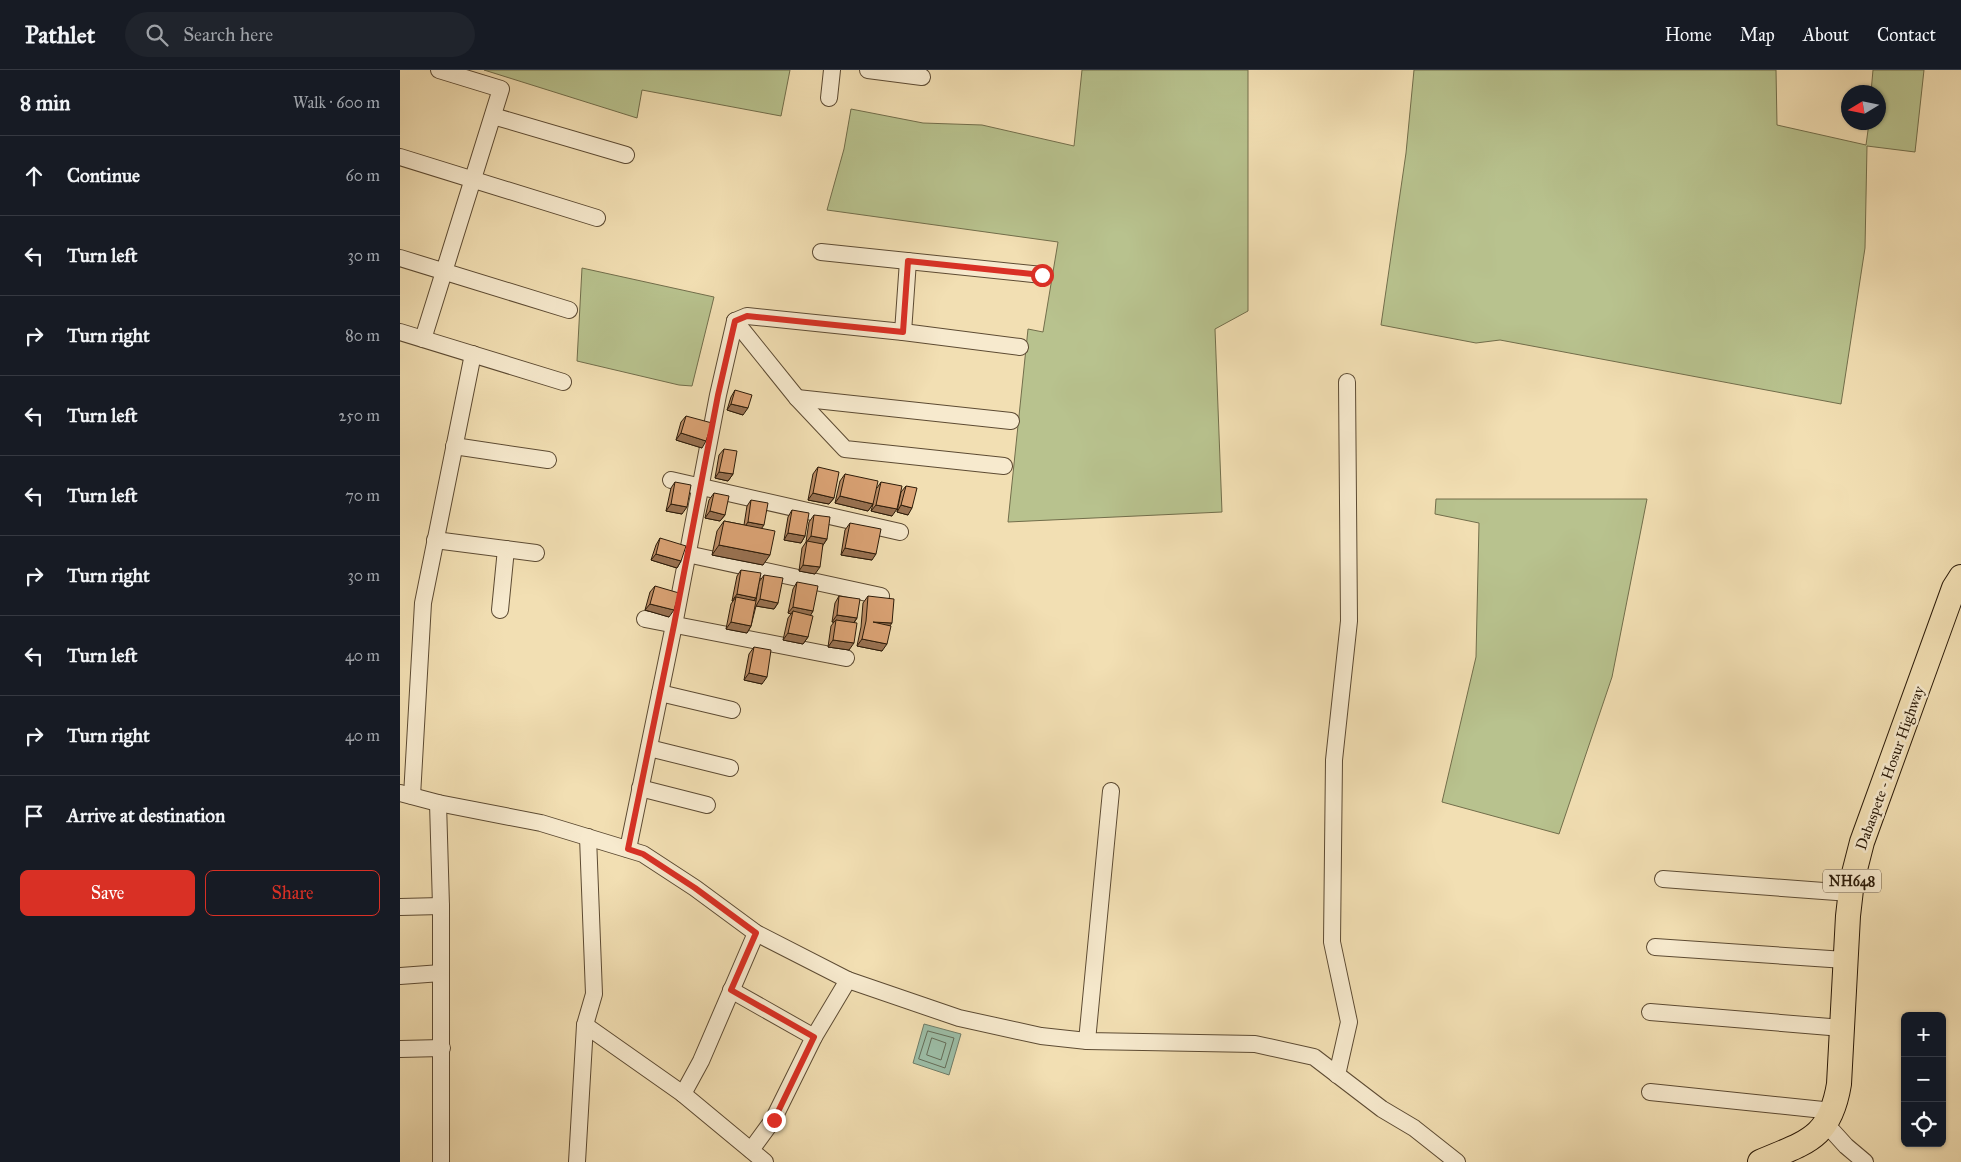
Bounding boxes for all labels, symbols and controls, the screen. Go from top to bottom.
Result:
search box [125,12,475,57]
text: Pathlet [25,20,95,50]
icon: search [143,21,171,49]
text: Search here [183,23,273,46]
text: Home [1665,24,1712,46]
text: Map [1740,24,1775,46]
text: About [1803,24,1849,46]
text: Contact [1877,24,1936,46]
north arrow [1841,85,1886,130]
text: 8 min [20,90,70,116]
text: Walk · 600 m [293,93,380,112]
icon: ahead [20,162,48,190]
text: Continue [67,164,140,187]
text: 60 m [346,166,380,185]
icon: left [20,242,48,270]
text: Turn left [67,244,137,267]
text: 30 m [347,246,380,265]
route start [1031,264,1054,287]
icon: right [20,322,48,350]
text: Turn right [67,324,150,347]
text: 80 m [345,326,380,345]
icon: left [20,402,48,430]
text: Turn left [67,404,137,427]
text: 250 m [339,406,380,425]
icon: left [20,482,48,510]
text: Turn left [67,484,137,507]
text: 70 m [345,486,380,505]
icon: right [20,562,48,590]
text: Turn right [67,564,150,587]
text: 30 m [347,566,380,585]
icon: left [20,642,48,670]
text: Turn left [67,644,137,667]
text: 40 m [345,646,380,665]
street label: Dabaspete - Hosur Highway [1852,683,1928,852]
icon: right [20,722,48,750]
text: Turn right [67,724,150,747]
text: 40 m [345,726,380,745]
icon: arrive [20,802,48,830]
text: Arrive at destination [67,804,225,827]
road number: NH648 [1823,869,1881,892]
button: Save [20,870,195,916]
button: Share [205,870,380,916]
map controls [1901,1012,1946,1147]
button: + [1901,1012,1946,1057]
button: − [1901,1057,1946,1102]
button: locate [1901,1102,1946,1147]
route end [763,1109,786,1132]

